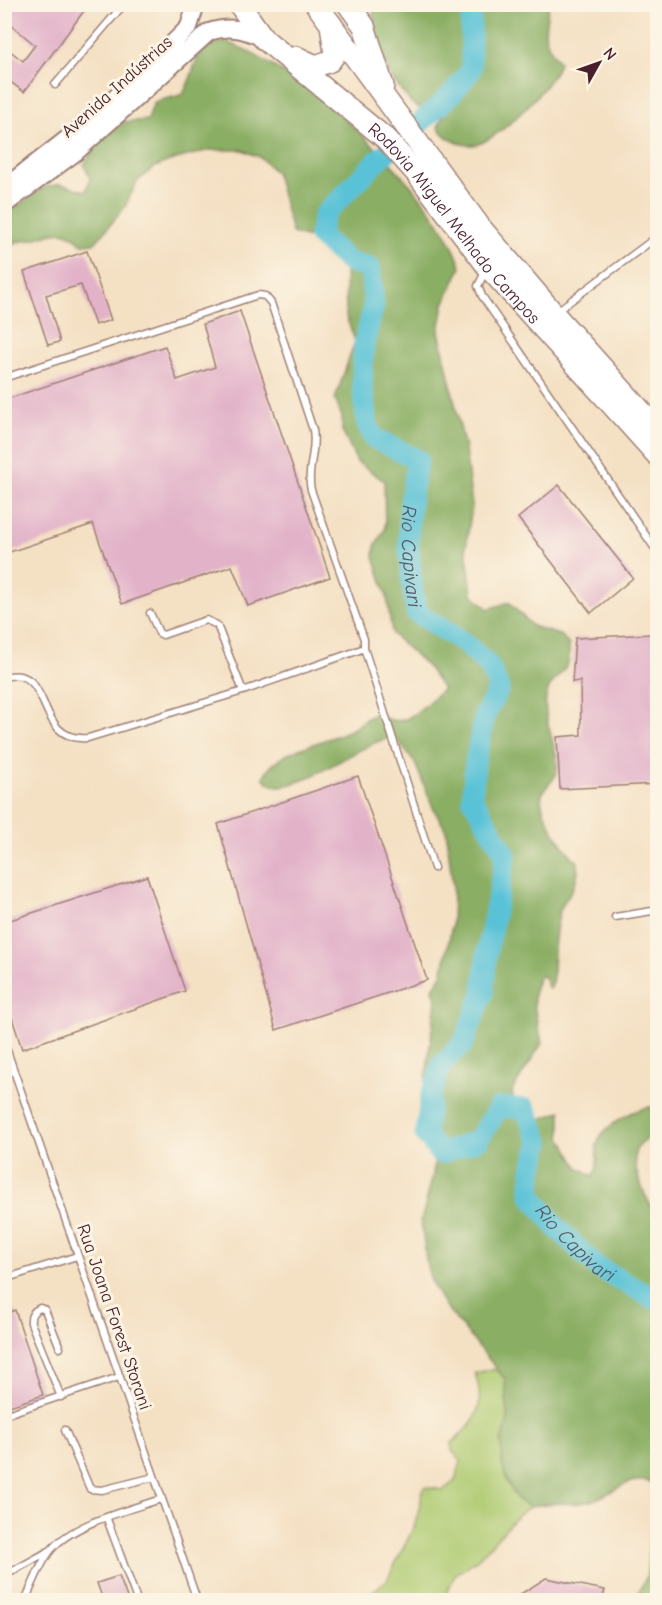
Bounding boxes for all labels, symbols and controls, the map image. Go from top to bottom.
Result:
street label: Avenida Indústrias [57,32,177,142]
north arrow [569,33,629,93]
text: N [599,44,620,64]
street label: Rodovia Miguel Melhado Campos [364,118,544,328]
water label: Rio Capivari [397,505,427,609]
water label: Rio Capivari [531,1199,620,1287]
street label: Rua Joana Forest Storani [72,1221,156,1413]

